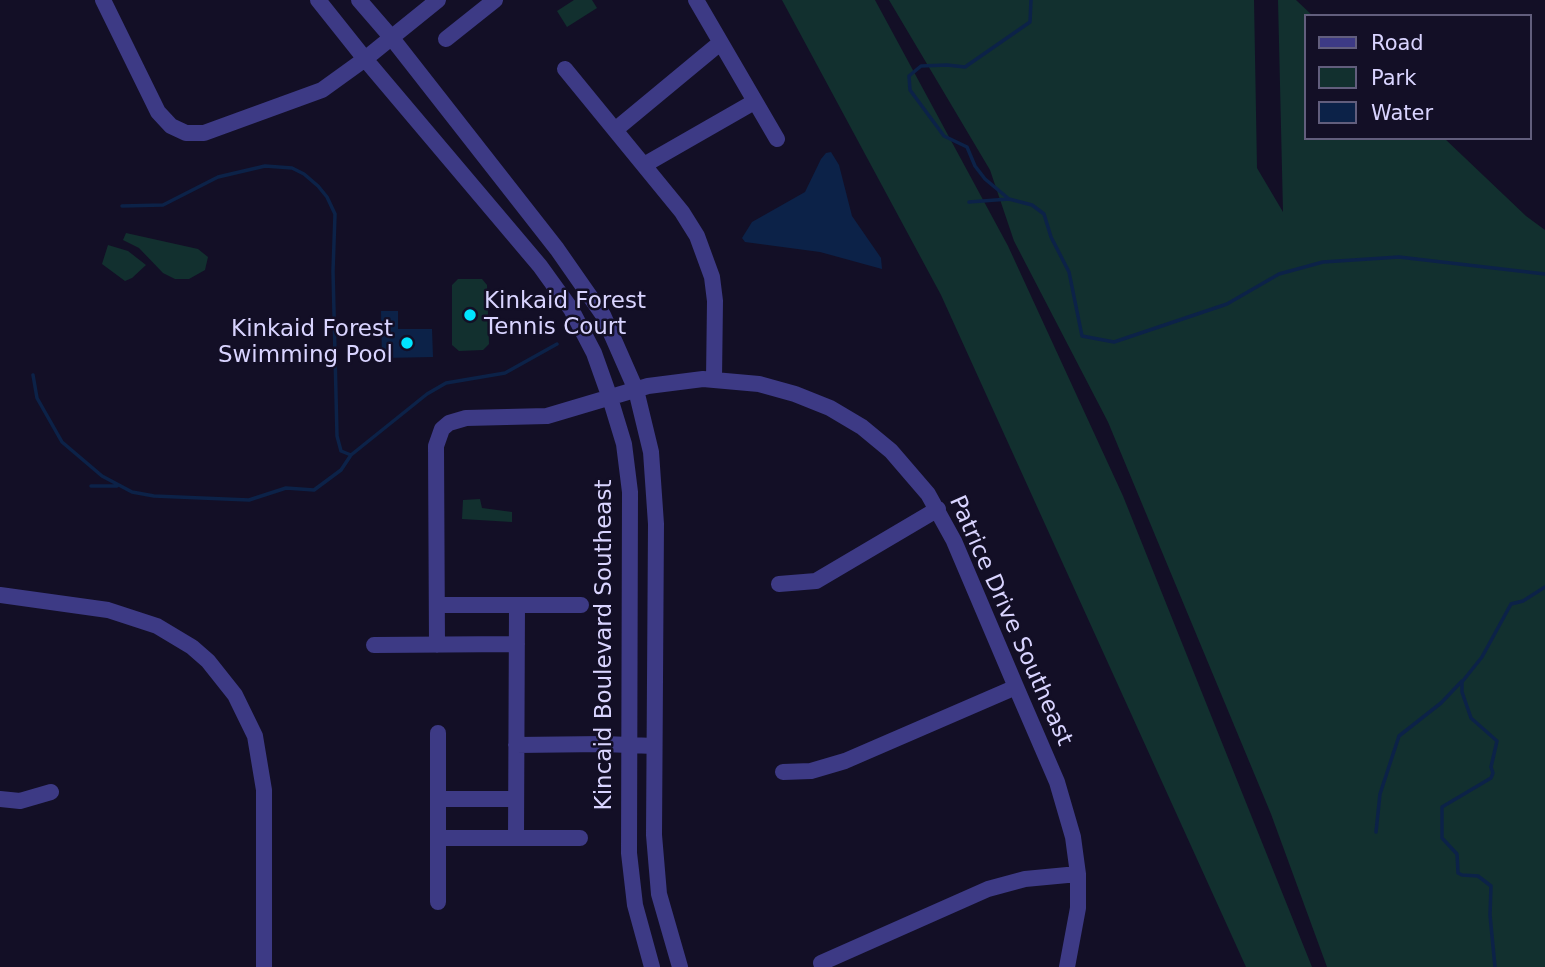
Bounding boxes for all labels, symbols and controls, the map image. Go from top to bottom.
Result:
legend [1304,14,1531,140]
text: Road [1371,31,1424,55]
text: Park [1371,66,1416,90]
text: Water [1371,101,1433,125]
place label: Kinkaid Forest Tennis Court [484,288,646,342]
marker: Kinkaid Forest Tennis Court [462,307,478,323]
place label: Kinkaid Forest Swimming Pool [218,316,393,370]
marker: Kinkaid Forest Swimming Pool [399,335,415,351]
street label: Kincaid Boulevard Southeast [591,480,619,810]
street label: Patrice Drive Southeast [942,492,1078,750]

